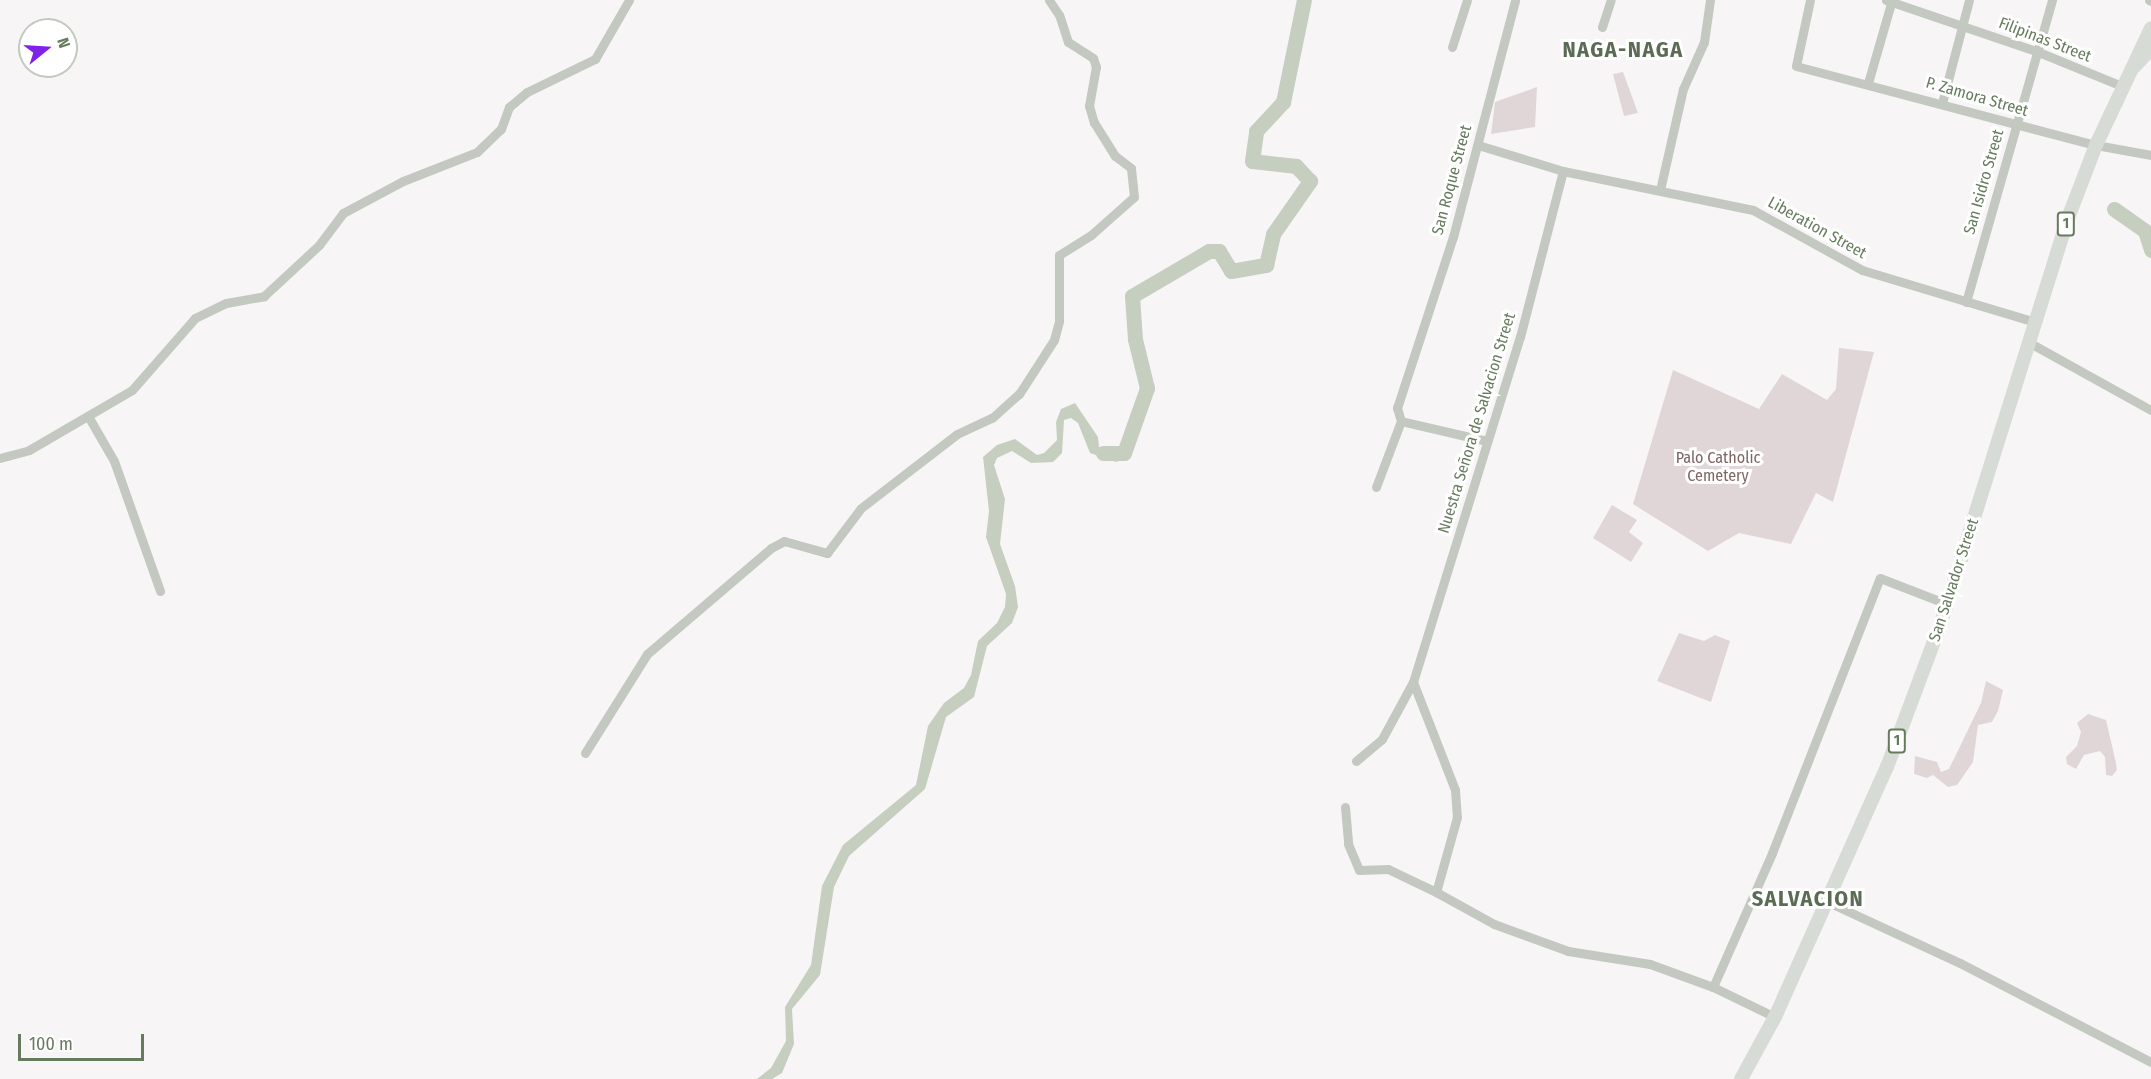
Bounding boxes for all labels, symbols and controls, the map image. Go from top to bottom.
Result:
street label: Filipinas Street [1996,14,2094,66]
north arrow [18,18,78,78]
text: N [53,35,74,50]
district label: NAGA-NAGA [1562,37,1684,63]
street label: P. Zamora Street [1924,73,2030,121]
street label: San Roque Street [1428,123,1476,237]
street label: San Isidro Street [1960,127,2008,237]
street label: Liberation Street [1764,193,1870,263]
road number: 1 [2056,212,2076,236]
street label: Nuestra Señora de Salvacion Street [1434,310,1520,536]
park label: Palo Catholic Cemetery [1676,448,1760,486]
street label: San Salvador Street [1925,516,1983,644]
road number: 1 [1886,729,1908,753]
district label: SALVACION [1752,886,1864,912]
scale bar [21,1022,147,1060]
text: 100 m [29,1033,73,1055]

